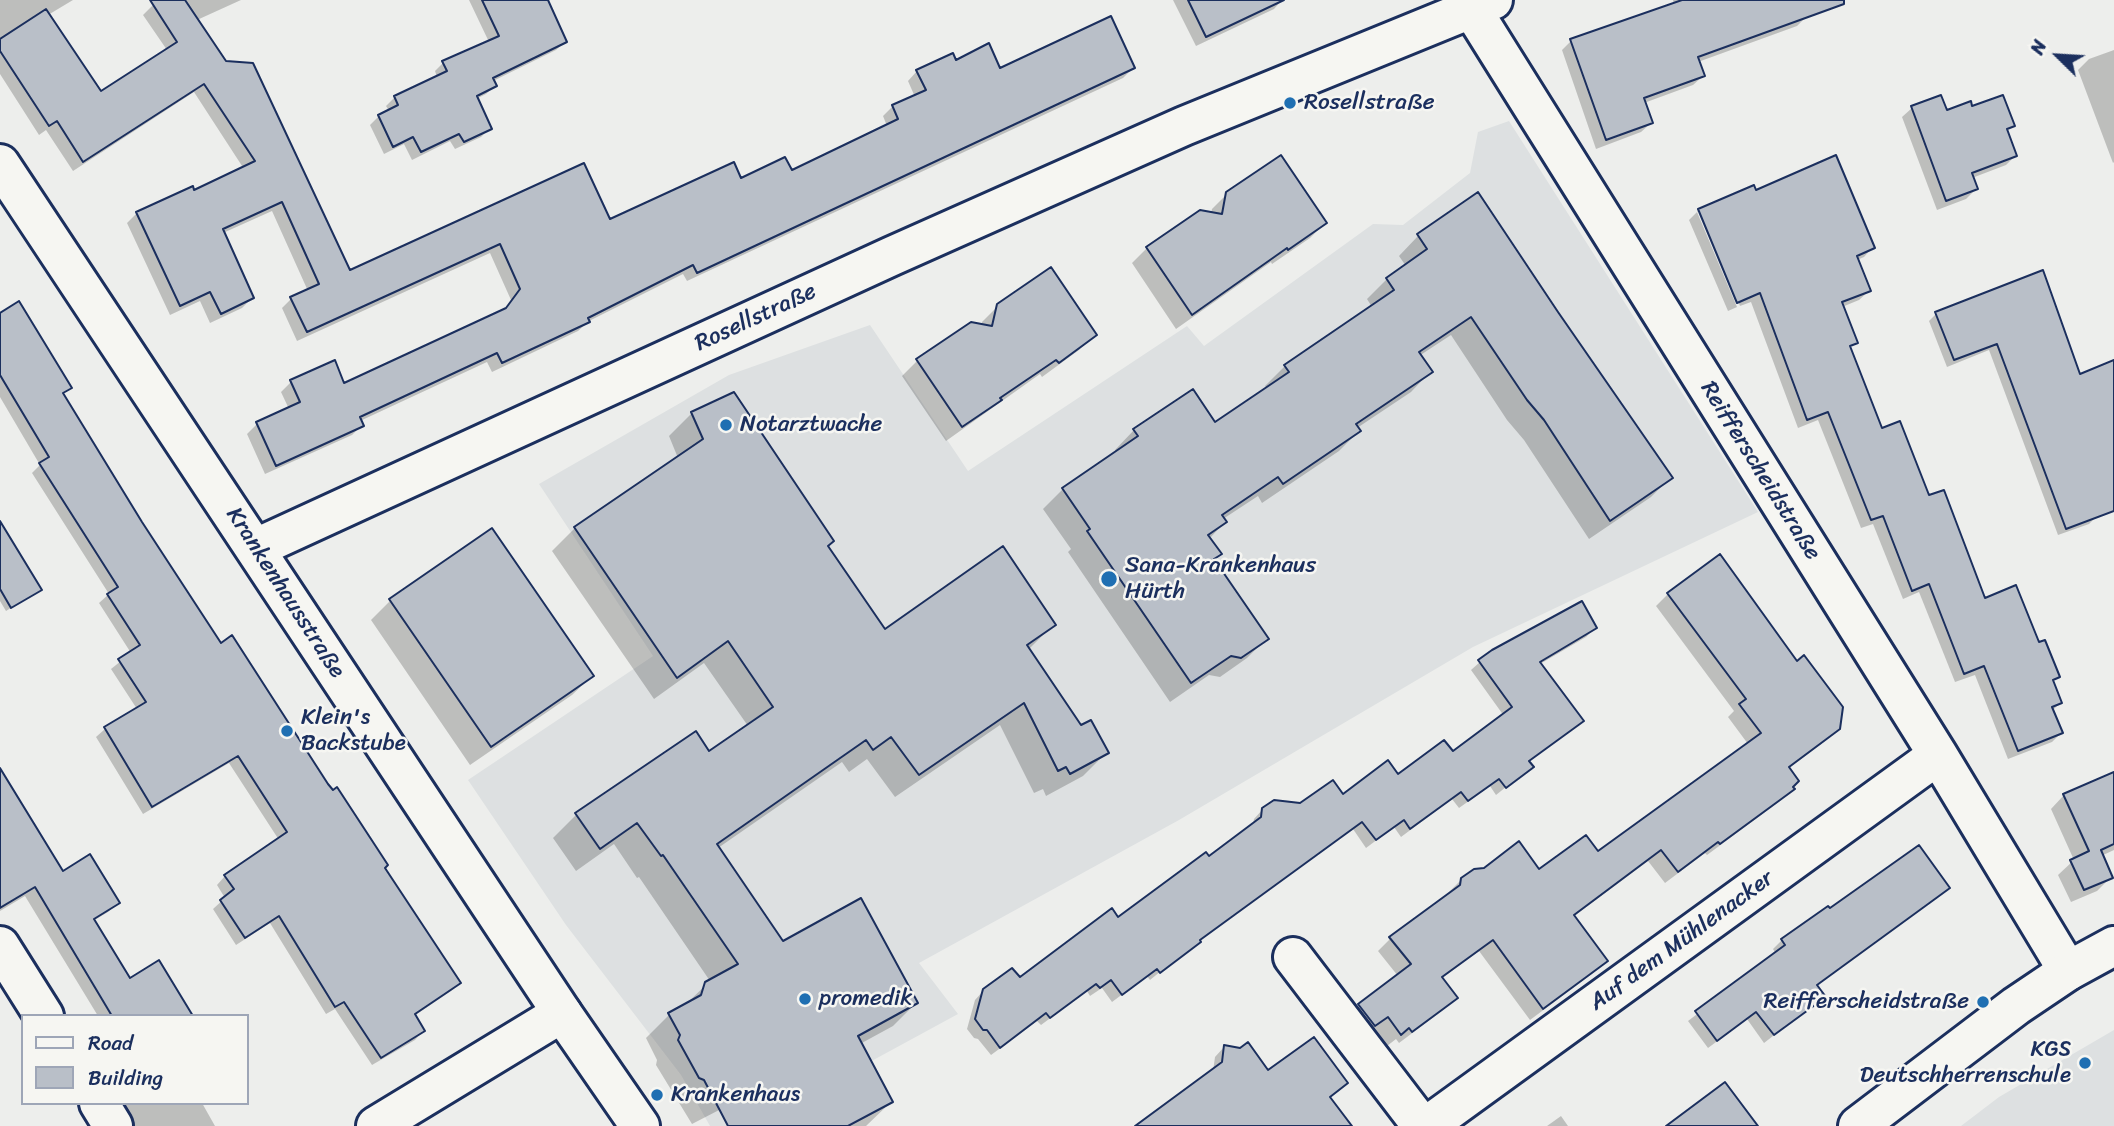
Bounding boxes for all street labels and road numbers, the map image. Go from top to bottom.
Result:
street label: Rosellstraße [691,278,821,358]
street label: Reifferscheidstraße [1694,377,1826,565]
street label: Krankenhausstraße [220,503,350,683]
street label: Auf dem Mühlenacker [1585,865,1779,1017]

